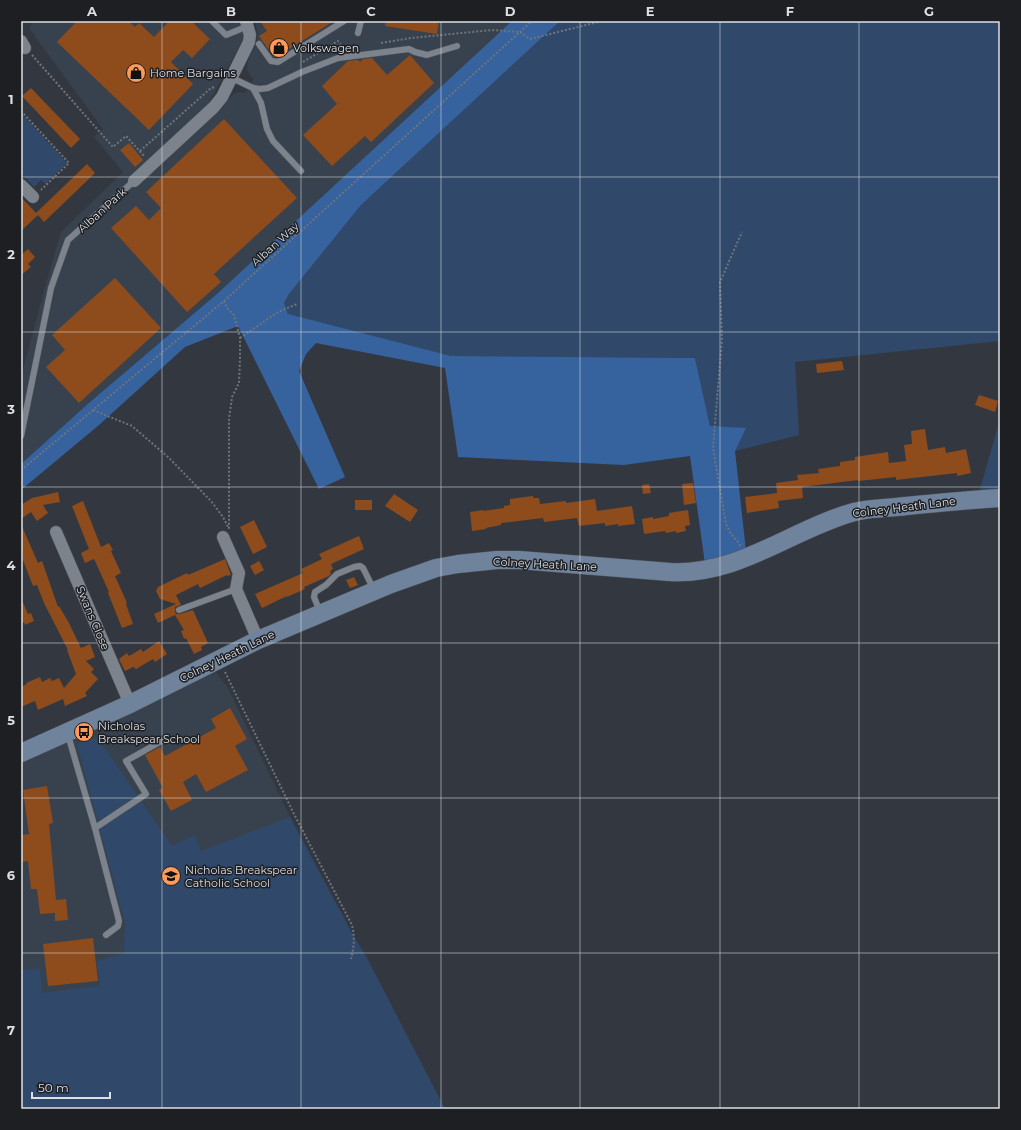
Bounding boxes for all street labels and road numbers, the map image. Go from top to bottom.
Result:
street label: Alban Park [75,184,129,235]
street label: Alban Way [248,219,302,269]
street label: Colney Heath Lane [852,494,957,520]
street label: Colney Heath Lane [493,554,598,574]
street label: Swans Close [73,584,113,652]
street label: Colney Heath Lane [177,627,277,685]

